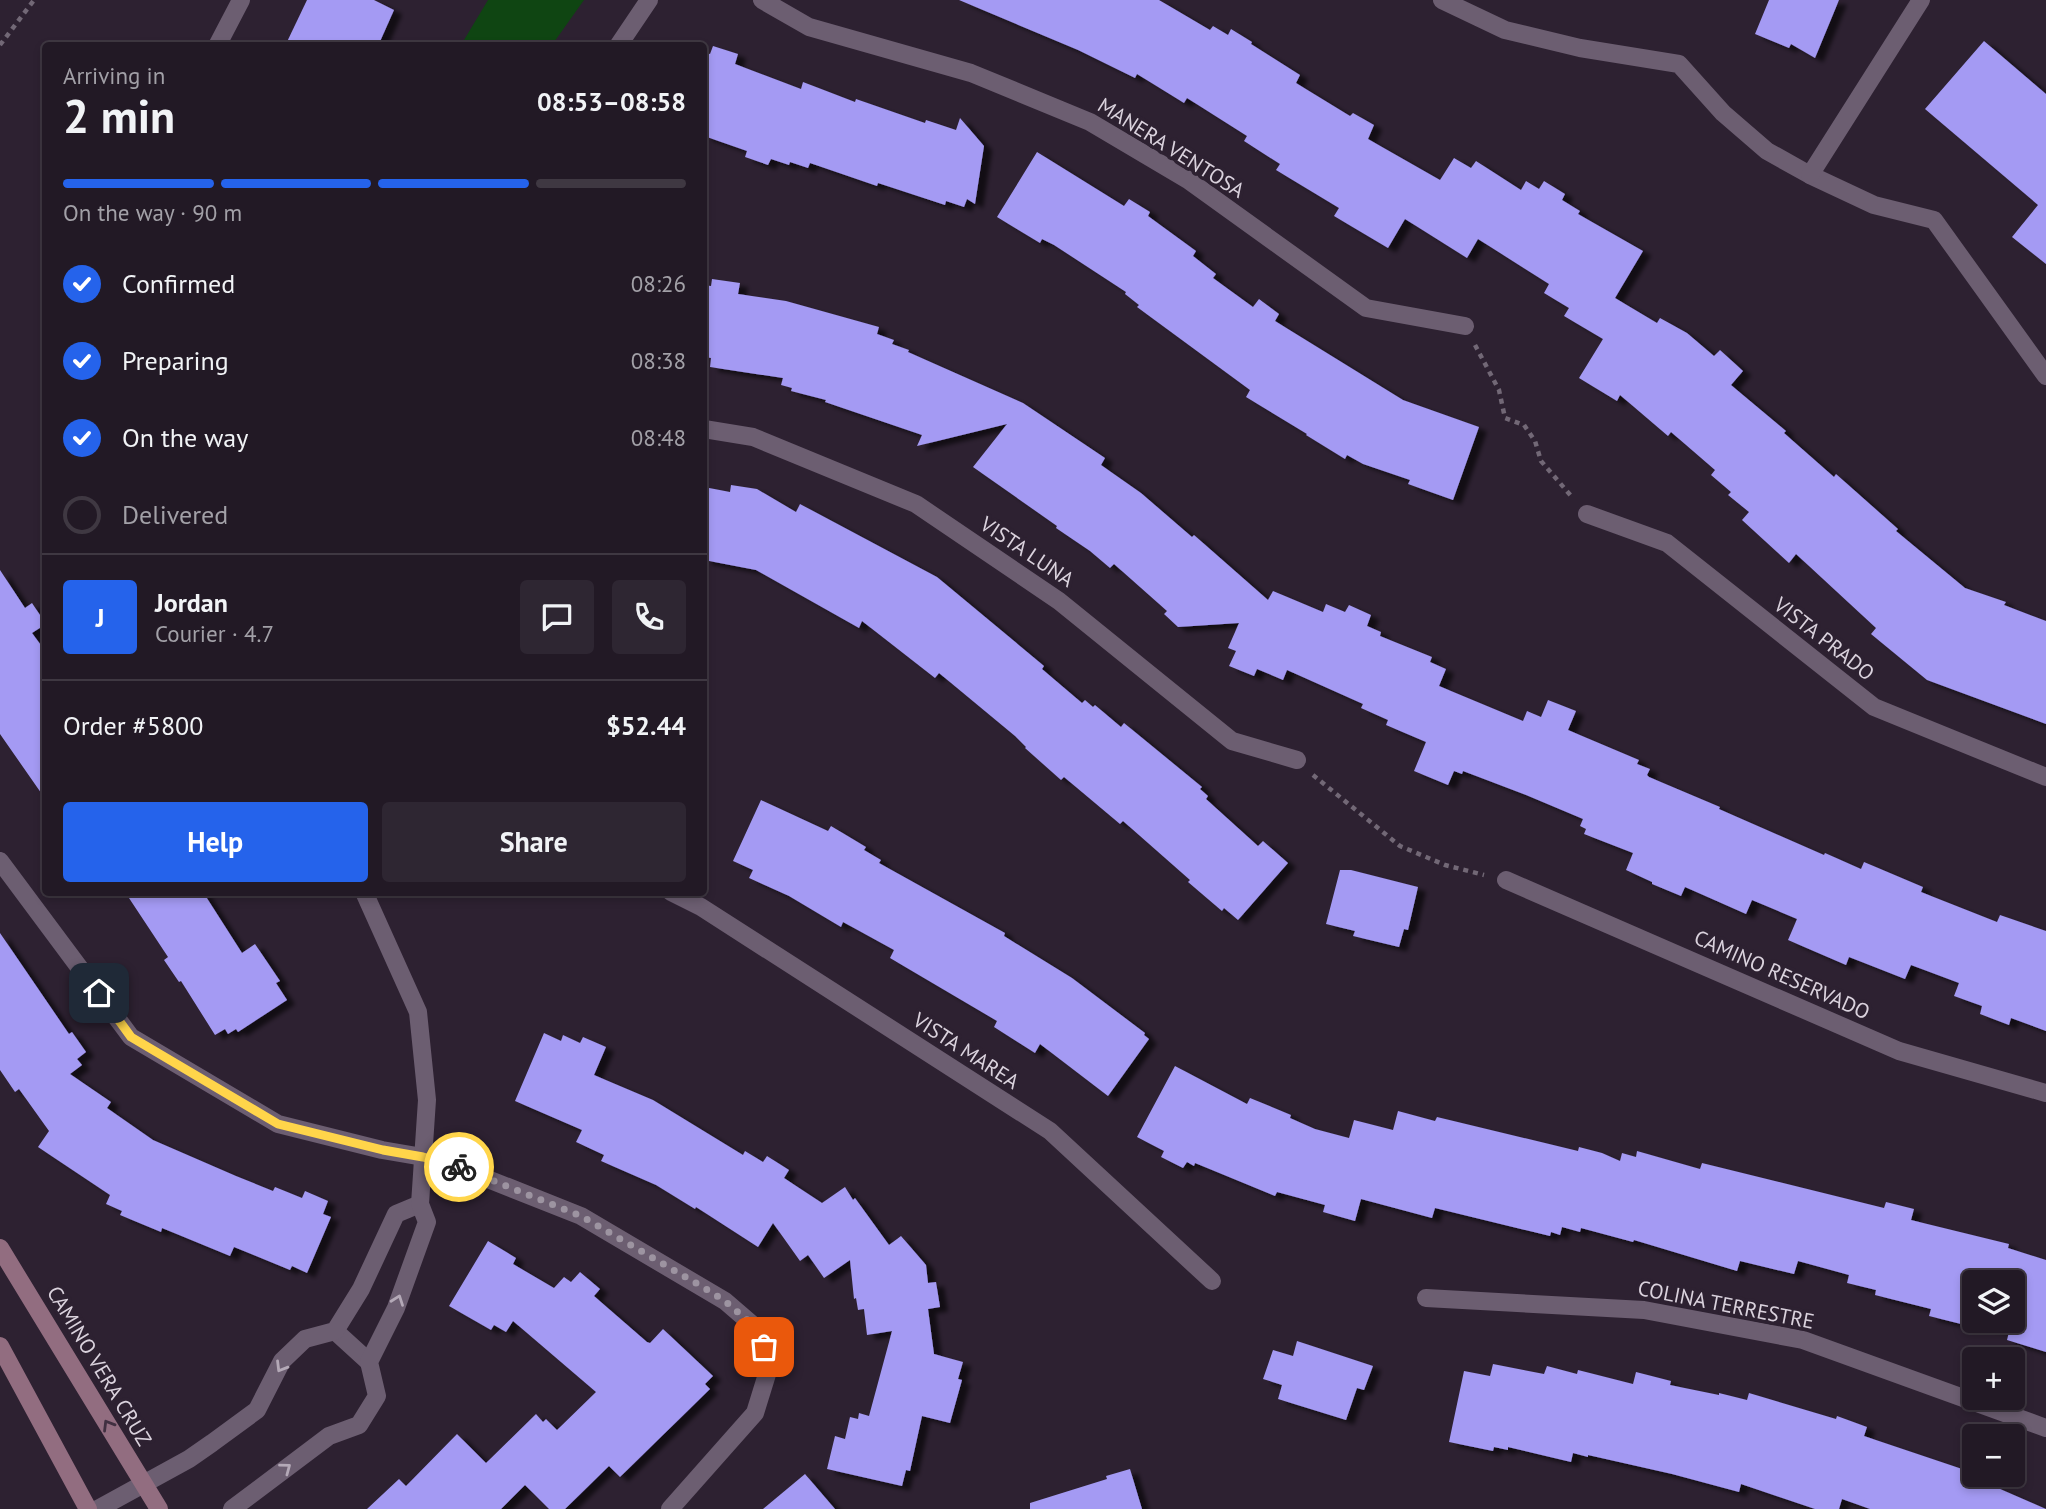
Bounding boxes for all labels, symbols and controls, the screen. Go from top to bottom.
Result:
text: Arriving in [63,61,165,90]
text: 08:53–08:58 [537,85,686,118]
text: 2 min [63,86,175,146]
street label: MANERA VENTOSA [1093,92,1250,204]
text: On the way · 90 m [63,198,242,227]
icon: check [63,265,101,303]
text: Confirmed [122,267,235,300]
text: 08:26 [631,269,686,298]
icon: check [63,342,101,380]
text: Preparing [122,344,229,377]
text: 08:38 [631,346,686,375]
icon: check [63,419,101,457]
text: On the way [122,421,248,454]
text: 08:48 [631,423,686,452]
text: Delivered [122,498,228,531]
street label: VISTA LUNA [974,510,1080,593]
button: chat [520,580,594,654]
button: phone [612,580,686,654]
text: Jordan [155,586,228,619]
street label: VISTA PRADO [1768,590,1880,686]
text: J [96,601,104,634]
text: Courier · 4.7 [155,619,274,648]
text: Order #5800 [63,709,203,742]
text: $52.44 [606,709,686,742]
button: Help [63,802,368,882]
button: Share [382,802,686,882]
street label: CAMINO RESERVADO [1690,924,1874,1025]
pin [69,963,129,1023]
icon: home [80,974,118,1012]
street label: VISTA MAREA [907,1006,1025,1095]
courier [424,1132,494,1202]
icon: bike [440,1148,478,1186]
map controls [1962,1270,2025,1487]
button: layers [1962,1270,2025,1333]
street label: COLINA TERRESTRE [1636,1274,1817,1335]
street label: CAMINO VERA CRUZ [41,1281,158,1451]
one-way arrow [390,1295,404,1307]
pin [734,1317,794,1377]
icon: bag [745,1328,783,1366]
button: + [1962,1347,2025,1410]
one-way arrow [276,1360,289,1373]
one-way arrow [104,1419,117,1432]
button: − [1962,1424,2025,1487]
one-way arrow [279,1464,291,1476]

